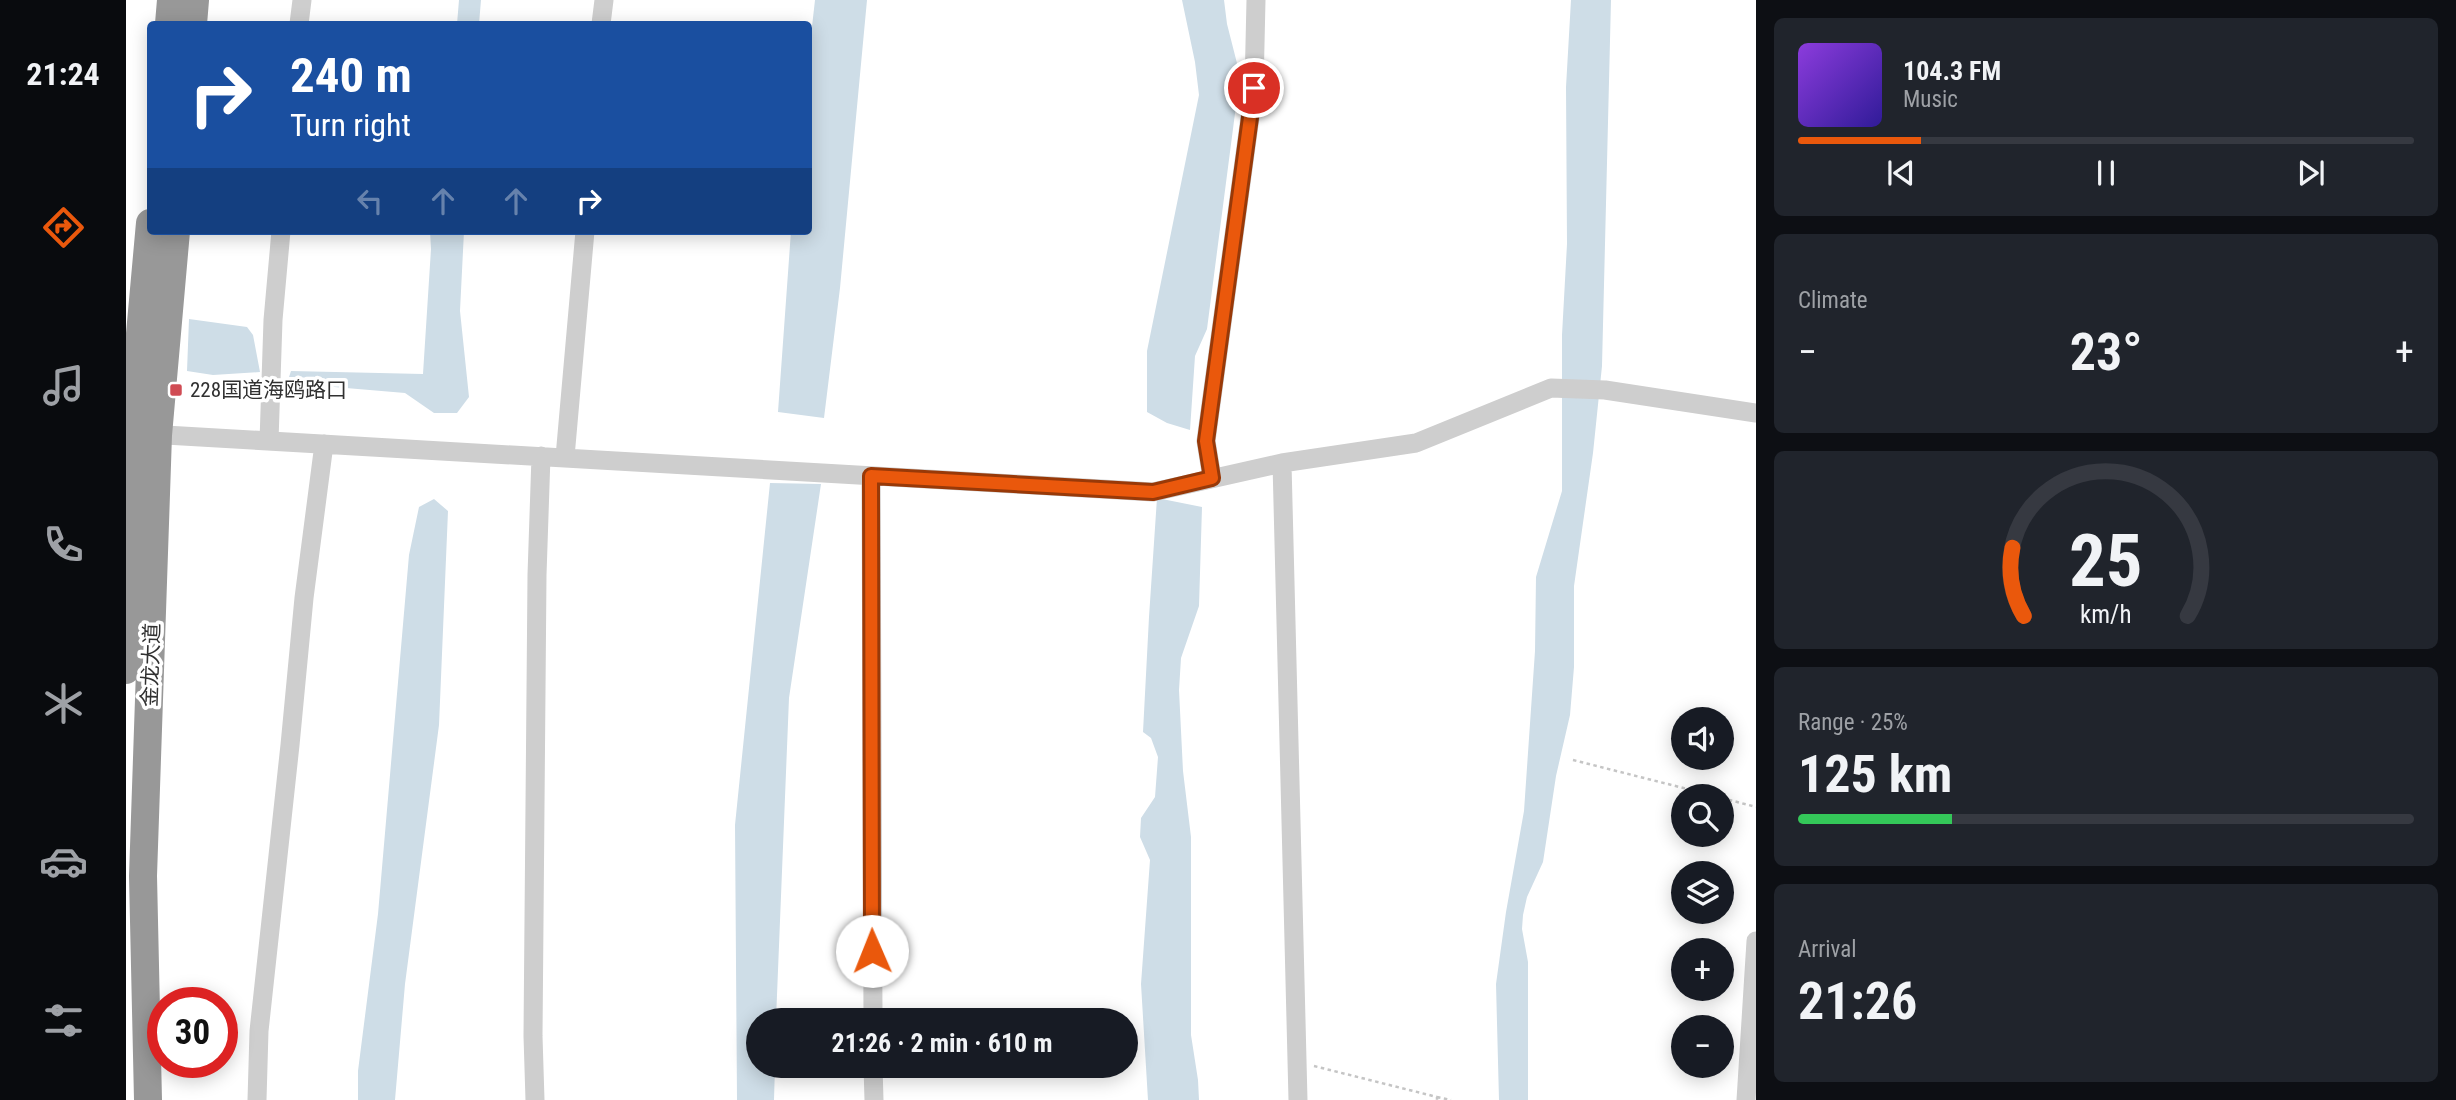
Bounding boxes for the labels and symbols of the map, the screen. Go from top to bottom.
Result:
pin [1224,58,1284,118]
place label: 228国道海鸥路口 [190,378,347,402]
marker: 228国道海鸥路口 [168,382,184,398]
street label: 金龙大道 [138,623,164,707]
position arrow [835,914,909,988]
speed limit sign: 30 [147,987,238,1078]

